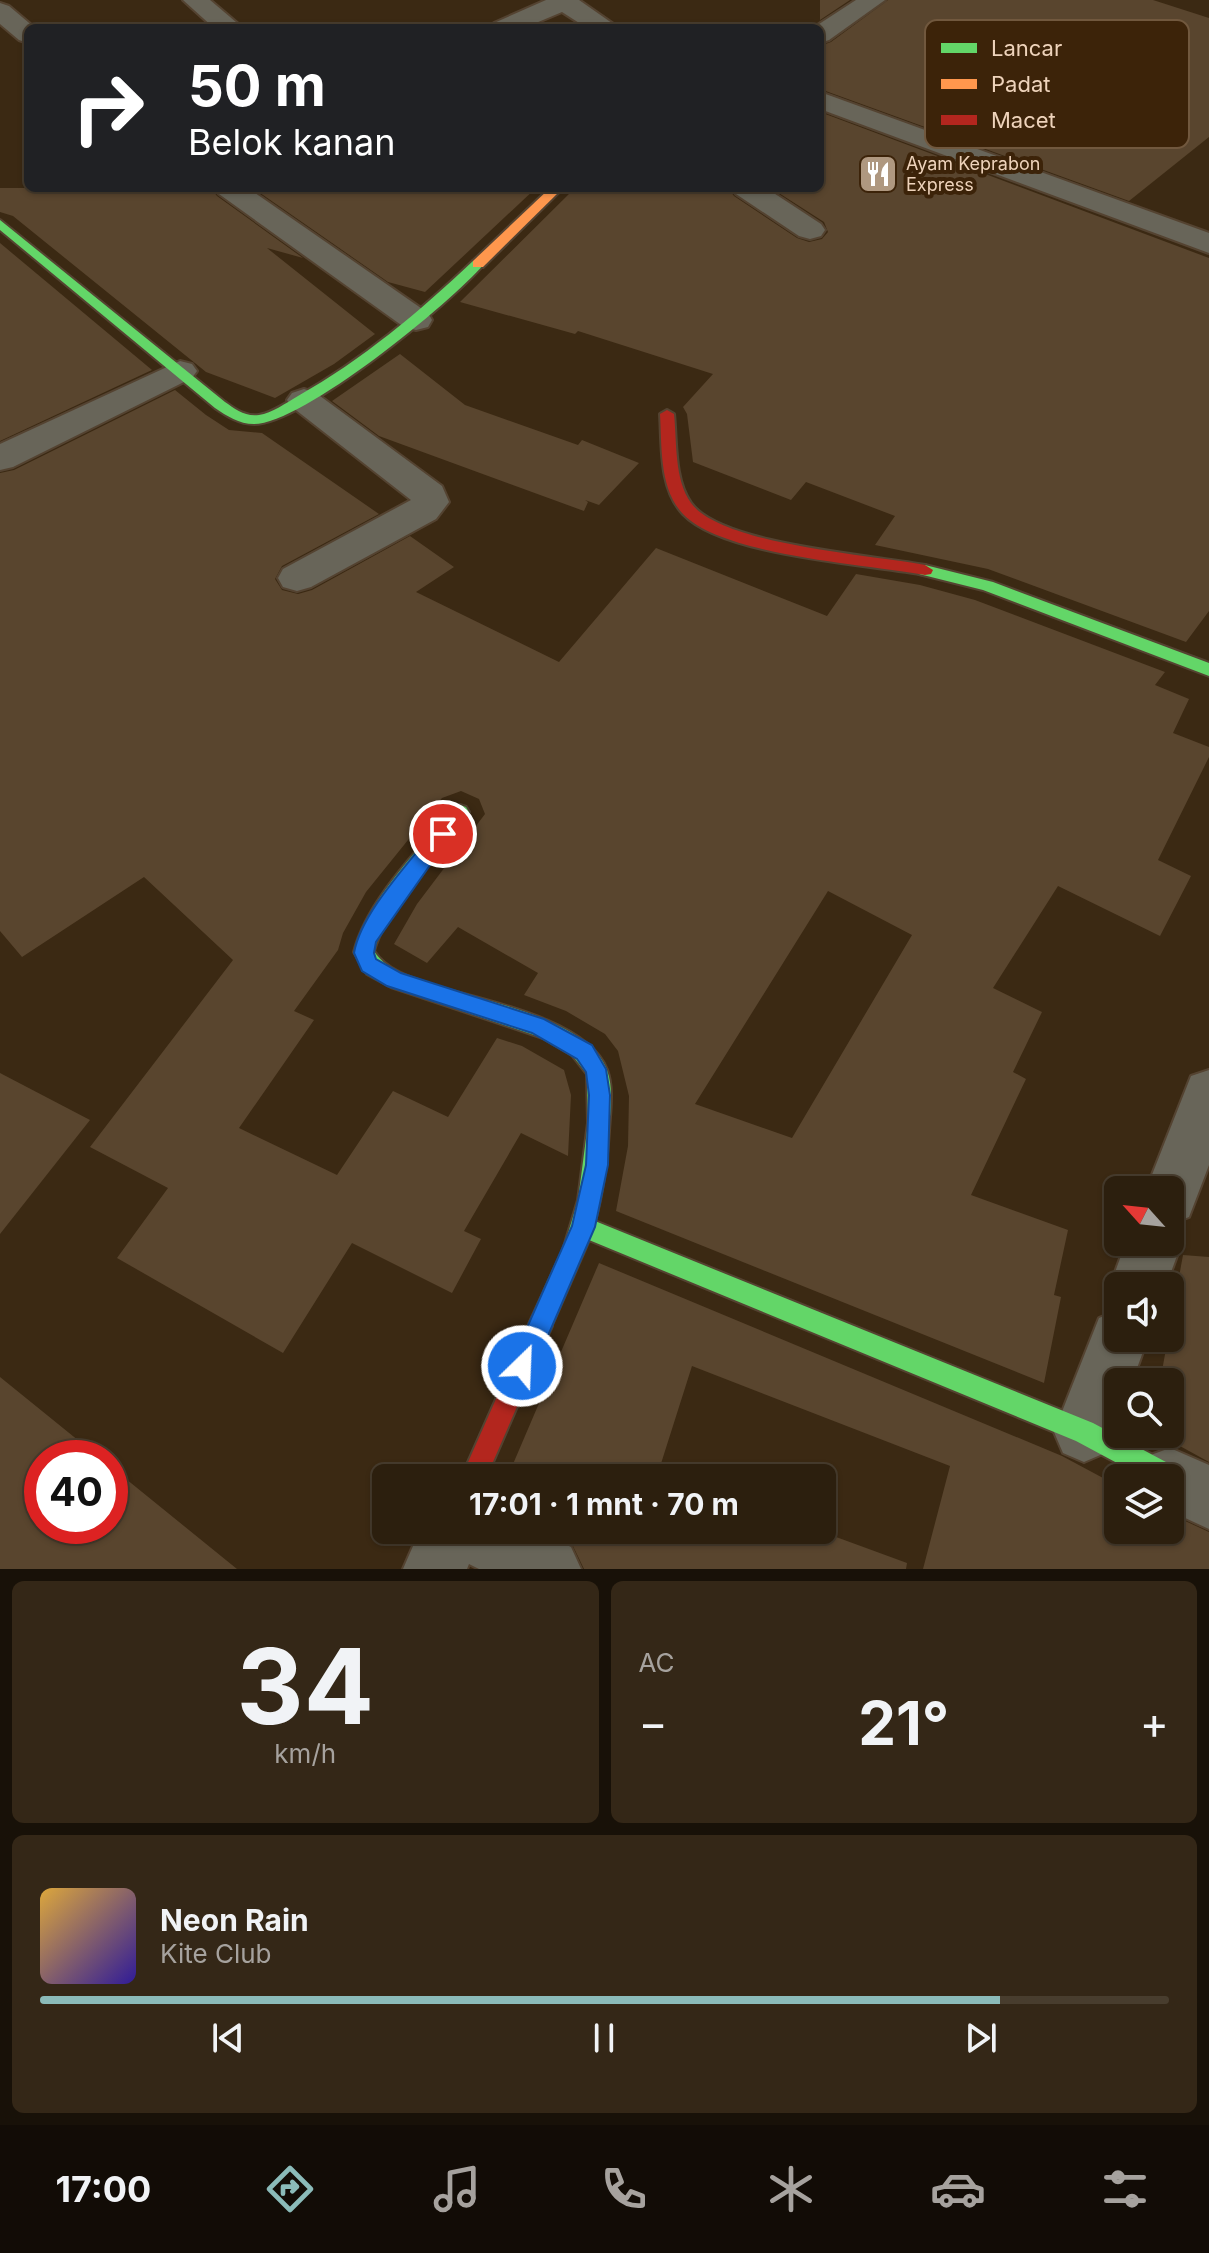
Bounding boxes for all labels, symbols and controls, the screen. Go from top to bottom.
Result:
legend [925,20,1189,148]
text: Lancar [991,35,1062,61]
text: 50 m [188,52,326,120]
icon: right [56,56,160,160]
text: Padat [991,71,1050,97]
text: Macet [991,107,1056,133]
text: Belok kanan [188,120,395,164]
restaurant icon: Ayam Keprabon Express [857,153,899,195]
place label: Ayam Keprabon Express [906,153,1040,195]
pin [409,800,477,868]
icon: arrive [421,812,465,856]
north arrow [1104,1176,1184,1256]
map controls [1104,1176,1184,1544]
button: sound [1104,1272,1184,1352]
position arrow [480,1324,564,1408]
button: search [1104,1368,1184,1448]
speed limit sign: 40 [24,1440,128,1544]
button: layers [1104,1464,1184,1544]
text: 17:01 · 1 mnt · 70 m [469,1486,739,1522]
text: 34 [237,1623,374,1749]
text: AC [639,1647,675,1678]
text: 21° [858,1687,949,1759]
text: − [639,1696,668,1750]
text: + [1140,1696,1169,1750]
text: km/h [274,1738,336,1769]
text: Neon Rain [160,1902,309,1938]
text: Kite Club [160,1938,271,1969]
icon: previous [206,2016,250,2060]
icon: pause [582,2016,626,2060]
icon: next [959,2016,1003,2060]
icon: directions [262,2161,318,2217]
icon: music [429,2161,485,2217]
icon: phone [596,2161,652,2217]
icon: climate [763,2161,819,2217]
icon: car [930,2161,986,2217]
icon: filters [1097,2161,1153,2217]
text: 17:00 [56,2167,151,2211]

